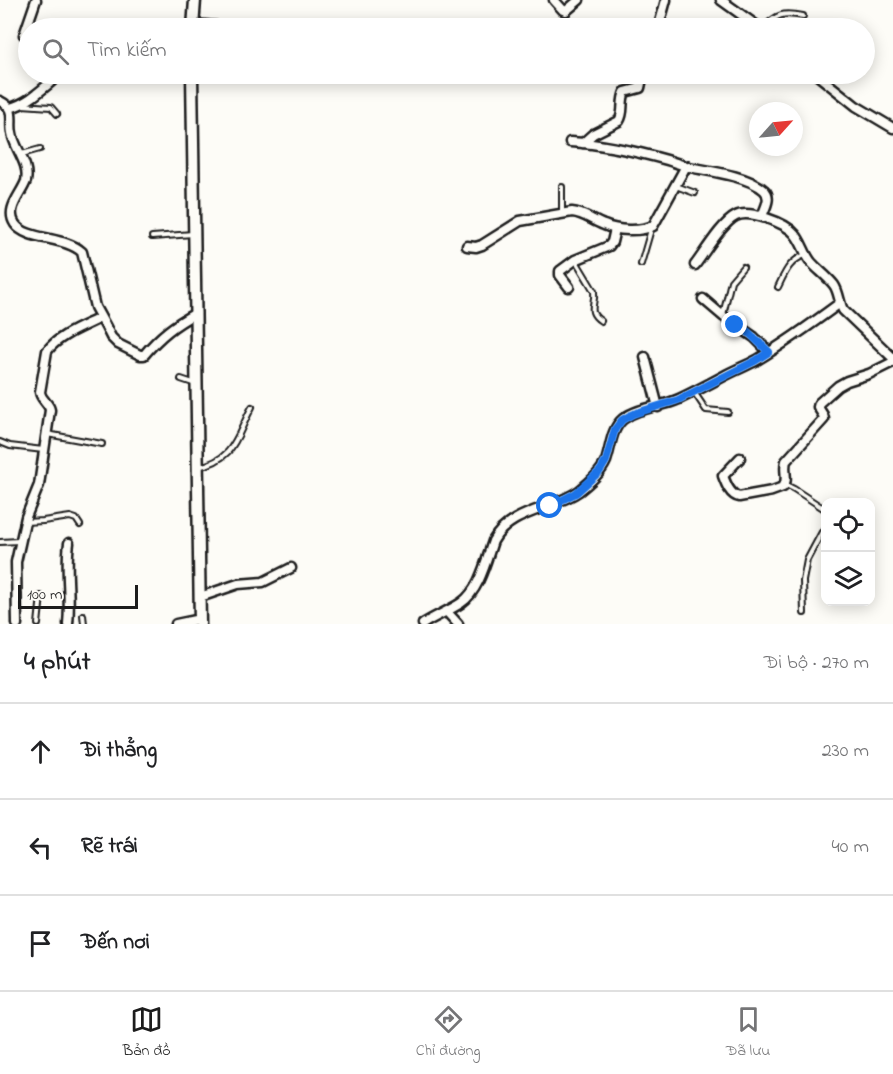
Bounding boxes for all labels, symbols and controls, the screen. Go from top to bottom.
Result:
search box [18,18,875,84]
icon: search [39,35,72,68]
text: Tìm kiếm [87,35,167,67]
north arrow [749,102,803,156]
route end [721,311,747,337]
route start [536,492,562,518]
map controls [821,498,875,606]
button: locate [821,498,875,552]
button: layers [821,552,875,606]
scale bar [18,582,138,610]
text: 100 m [27,583,62,607]
text: 4 phút [24,644,90,682]
text: Đi bộ · 270 m [764,649,869,678]
icon: ahead [24,735,57,768]
text: Đi thẳng [81,735,157,767]
text: 230 m [822,737,869,766]
icon: left [24,831,57,864]
text: Rẽ trái [81,831,138,863]
text: 40 m [832,833,869,862]
icon: arrive [24,927,57,960]
text: Đến nơi [81,927,150,959]
tab: Bản đồ [123,1003,171,1063]
tab: Chỉ đường [416,1003,481,1063]
tab: Đã lưu [726,1003,770,1063]

